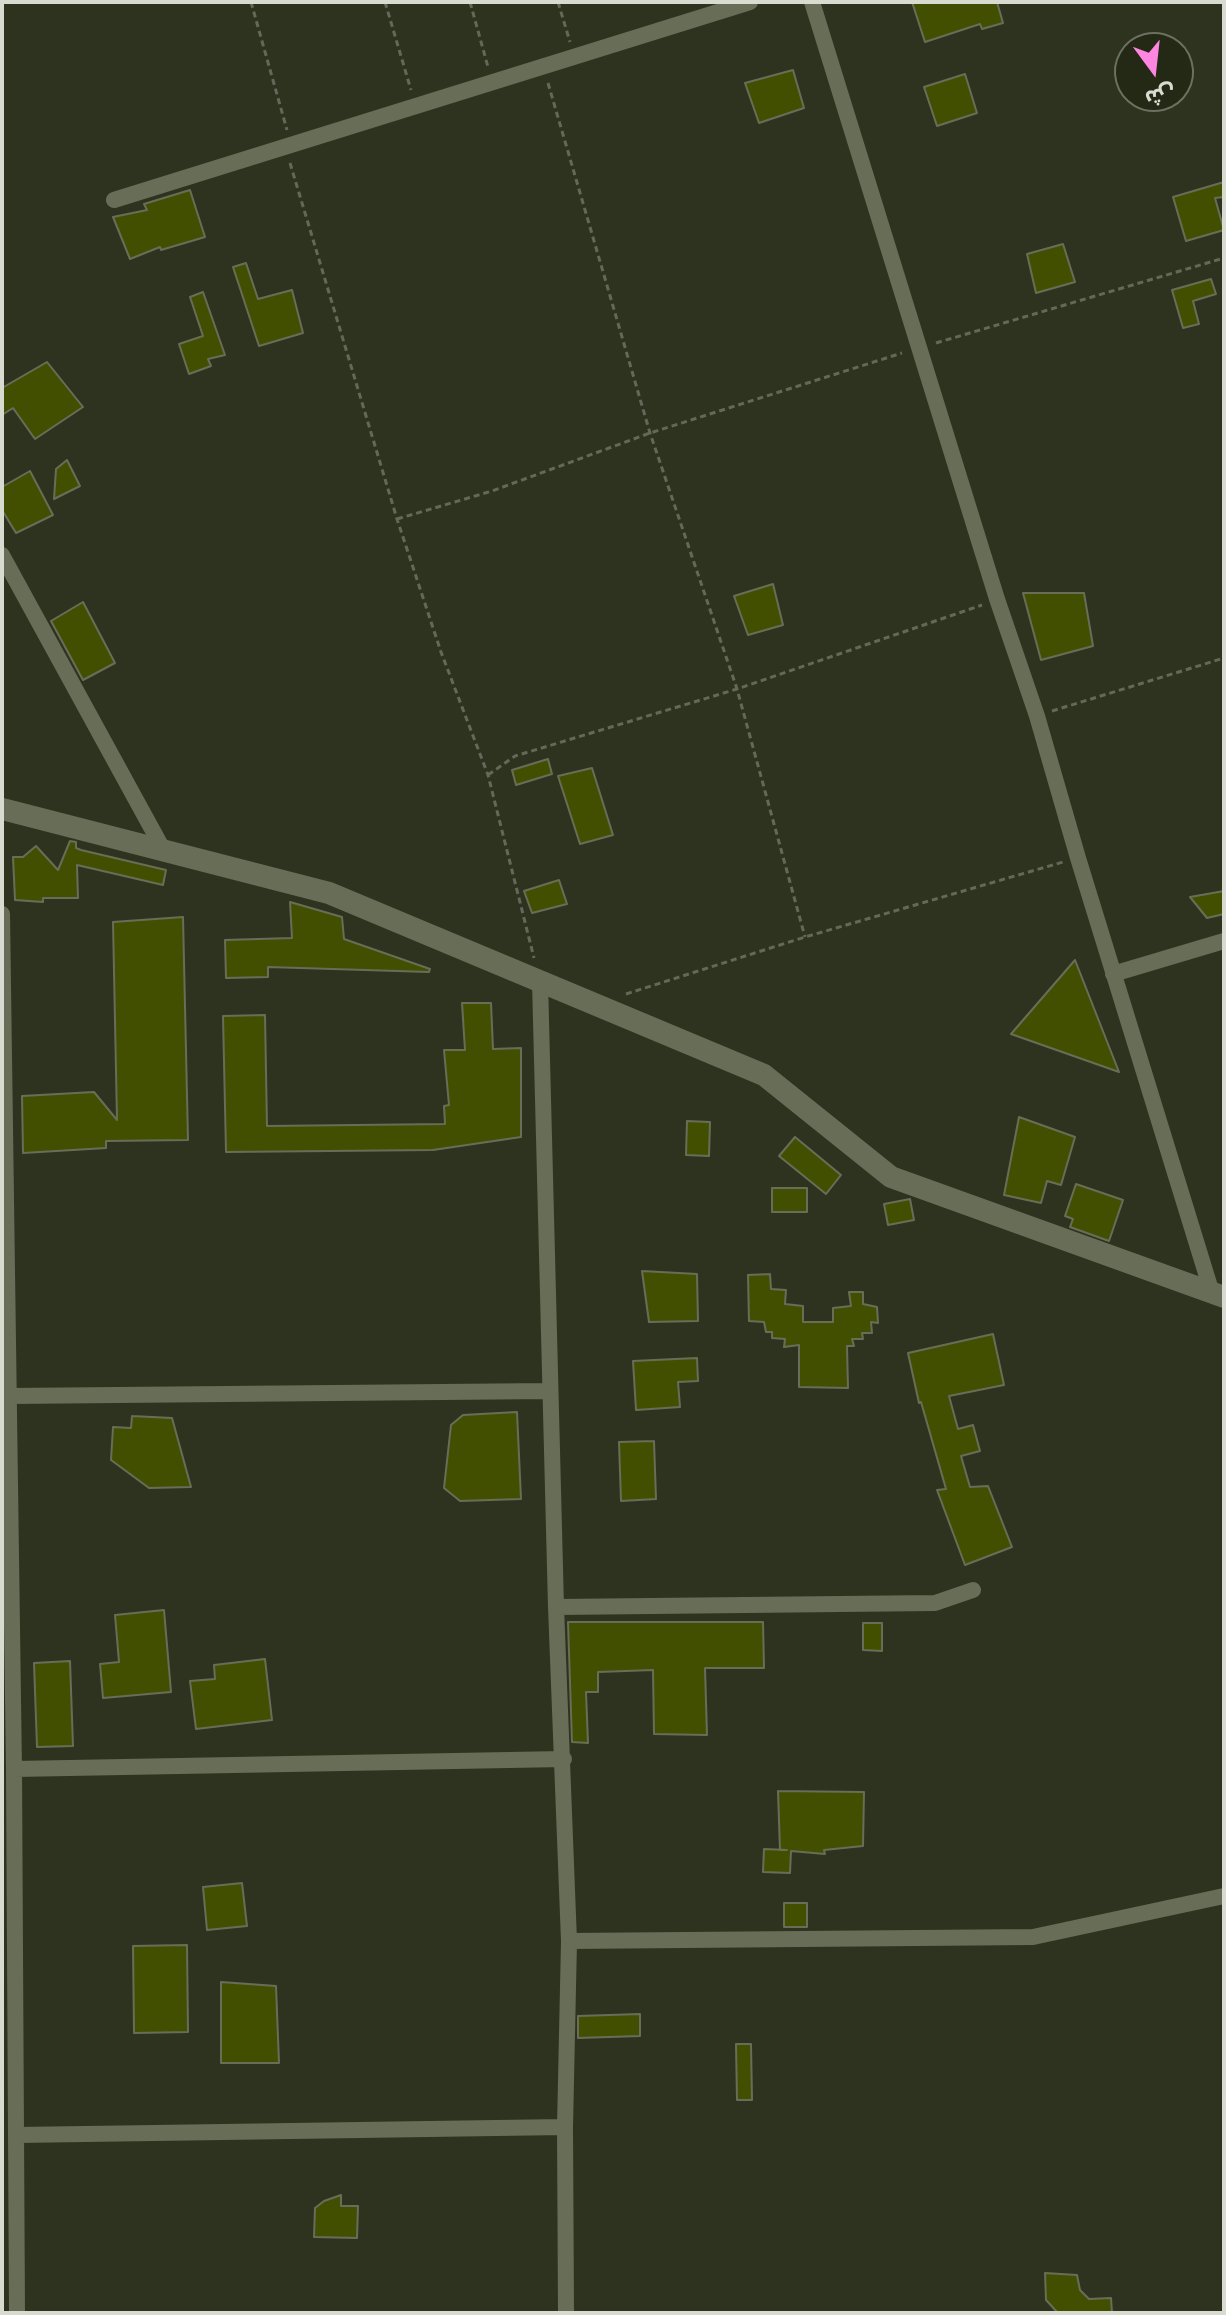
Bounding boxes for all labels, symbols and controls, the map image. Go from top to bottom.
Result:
north arrow [1114,32,1194,112]
text: ش [1142,77,1178,111]

